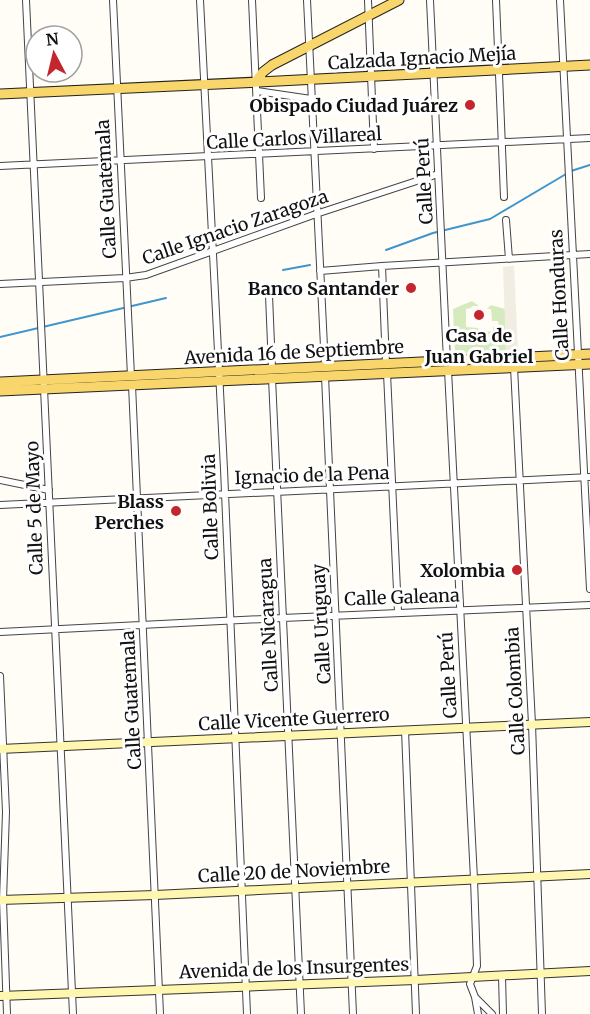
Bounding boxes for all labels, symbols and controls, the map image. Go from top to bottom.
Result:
north arrow [24,24,84,84]
text: N [45,28,60,50]
street label: Calzada Ignacio Mejía [327,42,517,74]
place label: Obispado Ciudad Juárez [249,94,458,117]
marker: Obispado Ciudad Juárez [463,98,477,112]
street label: Calle Guatemala [91,119,121,259]
street label: Calle Carlos Villareal [206,122,383,154]
street label: Calle Perú [410,137,438,225]
street label: Calle Ignacio Zaragoza [139,184,331,270]
street label: Calle Honduras [544,229,574,361]
place label: Banco Santander [248,277,399,300]
marker: Banco Santander [404,281,418,295]
marker: Casa de Juan Gabriel [472,308,486,322]
place label: Casa de Juan Gabriel [424,324,533,368]
street label: Avenida 16 de Septiembre [183,335,404,369]
street label: Calle 5 de Mayo [20,441,48,575]
street label: Calle Bolivia [197,453,223,560]
street label: Ignacio de la Pena [234,461,390,489]
place label: Blass Perches [94,490,164,534]
marker: Blass Perches [169,504,183,518]
street label: Calle Nicaragua [253,557,283,693]
place label: Xolombia [420,559,505,582]
street label: Calle Uruguay [306,563,336,685]
marker: Xolombia [510,563,524,577]
street label: Calle Galeana [344,583,460,611]
street label: Calle Colombia [500,626,530,756]
street label: Calle Guatemala [116,630,146,770]
street label: Calle Perú [434,631,462,719]
street label: Calle Vicente Guerrero [198,703,390,735]
street label: Calle 20 de Noviembre [197,854,391,888]
street label: Avenida de los Insurgentes [178,952,410,984]

